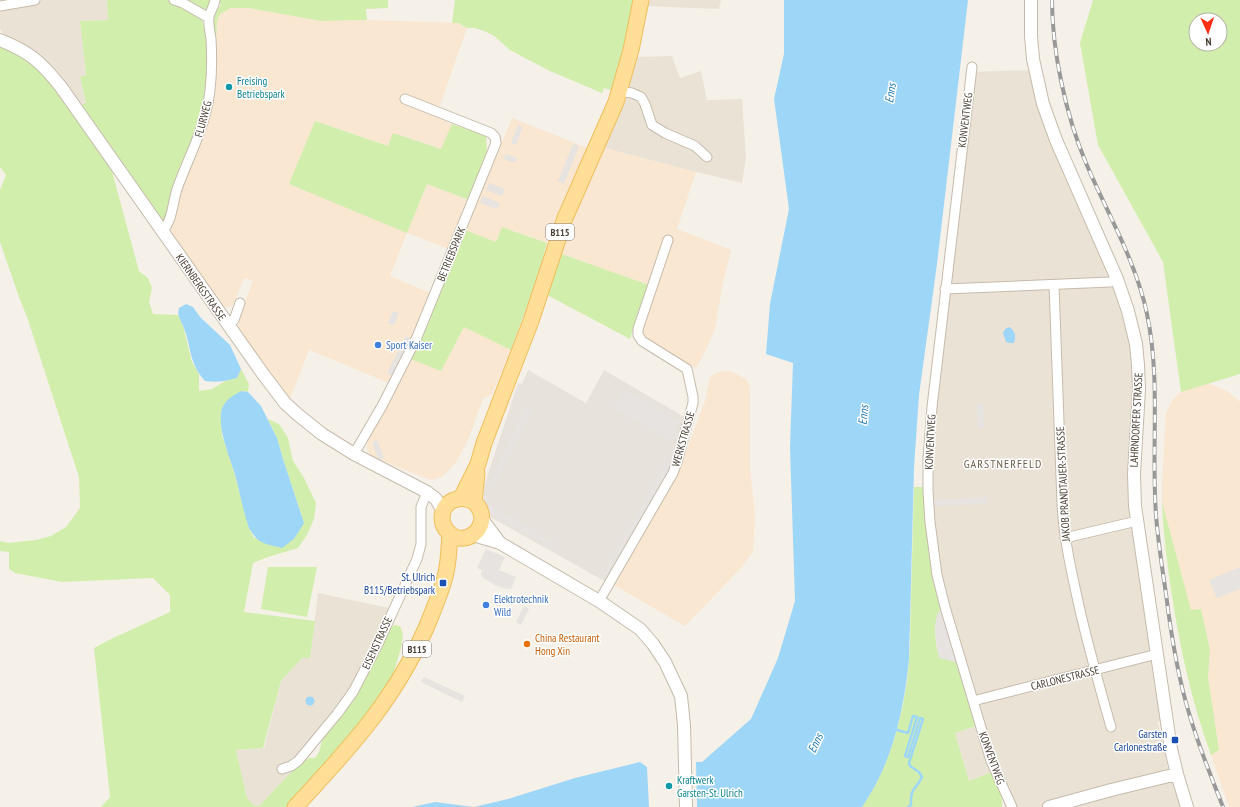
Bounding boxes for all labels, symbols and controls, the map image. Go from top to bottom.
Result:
north arrow [1188,12,1228,52]
text: N [1205,35,1212,49]
place label: Freising Betriebspark [237,74,285,101]
water label: Enns [881,80,899,104]
marker: Freising Betriebspark [224,82,234,92]
street label: KONVENTWEG [955,92,975,148]
street label: FLURWEG [191,99,215,139]
street label: BETRIEBSPARK [434,224,468,283]
road number: B115 [546,224,574,240]
street label: KIERNBERGSTRASSE [173,251,229,323]
place label: Sport Kaiser [386,338,432,352]
marker: Sport Kaiser [373,340,383,350]
street label: LAHRNDORFER STRASSE [1127,372,1145,468]
water label: Enns [855,403,872,425]
street label: WERKSTRASSE [668,410,698,468]
street label: KONVENTWEG [922,414,938,470]
street label: JAKOB PRANDTAUER-STRASSE [1053,426,1073,543]
district label: GARSTNERFELD [964,456,1042,471]
place label: St. Ulrich B115/Betriebspark [364,570,436,597]
marker: St. Ulrich B115/Betriebspark [438,578,448,588]
place label: Elektrotechnik Wild [494,592,549,619]
marker: Elektrotechnik Wild [481,600,491,610]
street label: EISENSTRASSE [359,614,395,672]
place label: China Restaurant Hong Xin [535,631,599,658]
marker: China Restaurant Hong Xin [522,639,532,649]
road number: B115 [403,641,431,657]
street label: CARLONESTRASSE [1029,663,1101,693]
place label: Garsten Carlonestraße [1114,727,1167,754]
water label: Enns [804,729,827,755]
street label: KONVENTWEG [976,730,1008,786]
marker: Garsten Carlonestraße [1170,735,1180,745]
place label: Kraftwerk Garsten-St. Ulrich [677,773,743,800]
marker: Kraftwerk Garsten-St. Ulrich [664,781,674,791]

